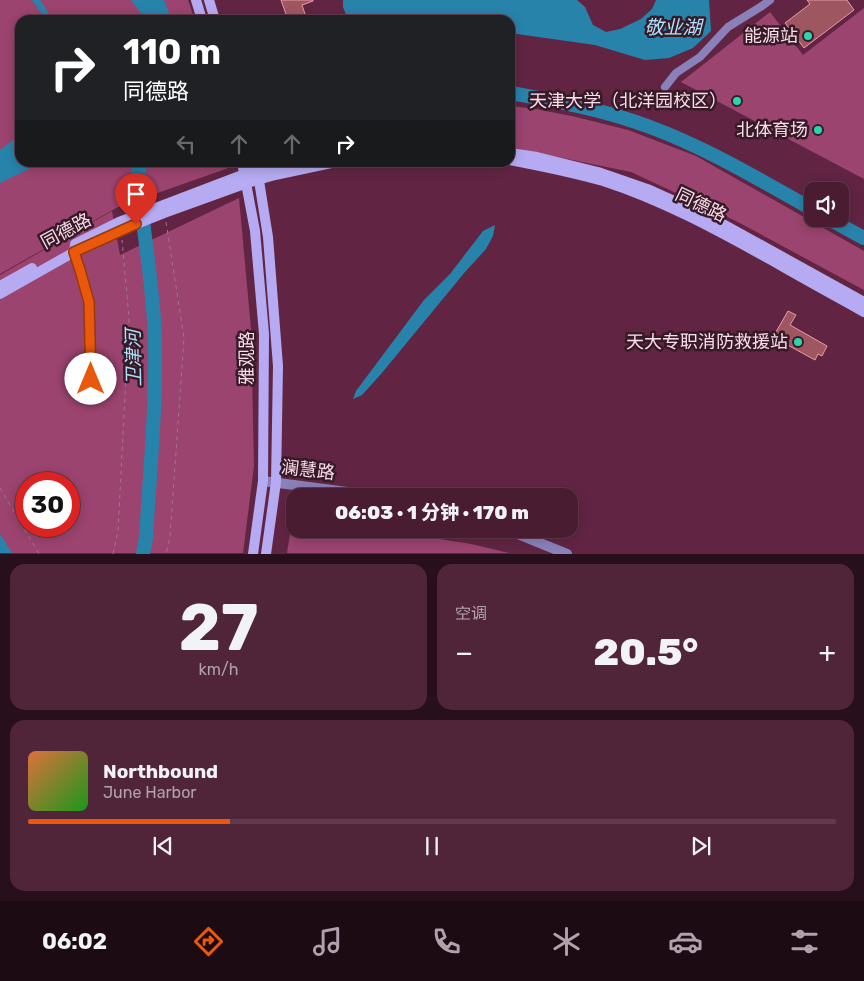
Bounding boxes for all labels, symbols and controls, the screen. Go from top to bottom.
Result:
water label: 敬业湖 [644,16,704,39]
place label: 能源站 [744,25,798,47]
marker: 能源站 [802,30,814,42]
text: 110 m [123,31,221,73]
icon: right [40,35,105,100]
text: 同德路 [123,78,189,105]
place label: 天津大学（北洋园校区） [529,90,727,112]
marker: 天津大学（北洋园校区） [731,95,743,107]
place label: 北体育场 [736,119,808,141]
marker: 北体育场 [812,124,824,136]
icon: left [172,130,200,158]
icon: ahead [225,130,253,158]
icon: ahead [278,130,306,158]
icon: right [331,130,359,158]
pin [115,173,157,224]
icon: arrive [122,180,150,208]
map controls [804,182,849,227]
button: sound [804,182,849,227]
street label: 同德路 [672,183,730,227]
street label: 同德路 [37,209,95,253]
water label: 卫津河 [121,325,145,387]
street label: 雅观路 [236,331,258,385]
place label: 天大专职消防救援站 [626,331,788,353]
marker: 天大专职消防救援站 [792,336,804,348]
position arrow [64,352,116,404]
street label: 澜慧路 [280,456,336,484]
speed limit sign: 30 [15,472,80,537]
text: 06:03 · 1 分钟 · 170 m [335,501,529,524]
text: 27 [179,589,258,666]
text: 空调 [455,604,487,623]
text: 20.5° [593,629,698,675]
text: − [455,636,473,669]
text: + [819,636,836,669]
text: km/h [199,660,238,679]
text: Northbound [103,760,218,783]
text: June Harbor [103,783,196,802]
icon: previous [149,832,177,860]
icon: pause [418,832,446,860]
icon: next [687,832,715,860]
icon: directions [191,924,226,959]
icon: music [310,924,345,959]
icon: phone [429,924,464,959]
icon: climate [549,924,584,959]
icon: car [668,924,703,959]
icon: filters [787,924,822,959]
text: 06:02 [42,928,107,955]

